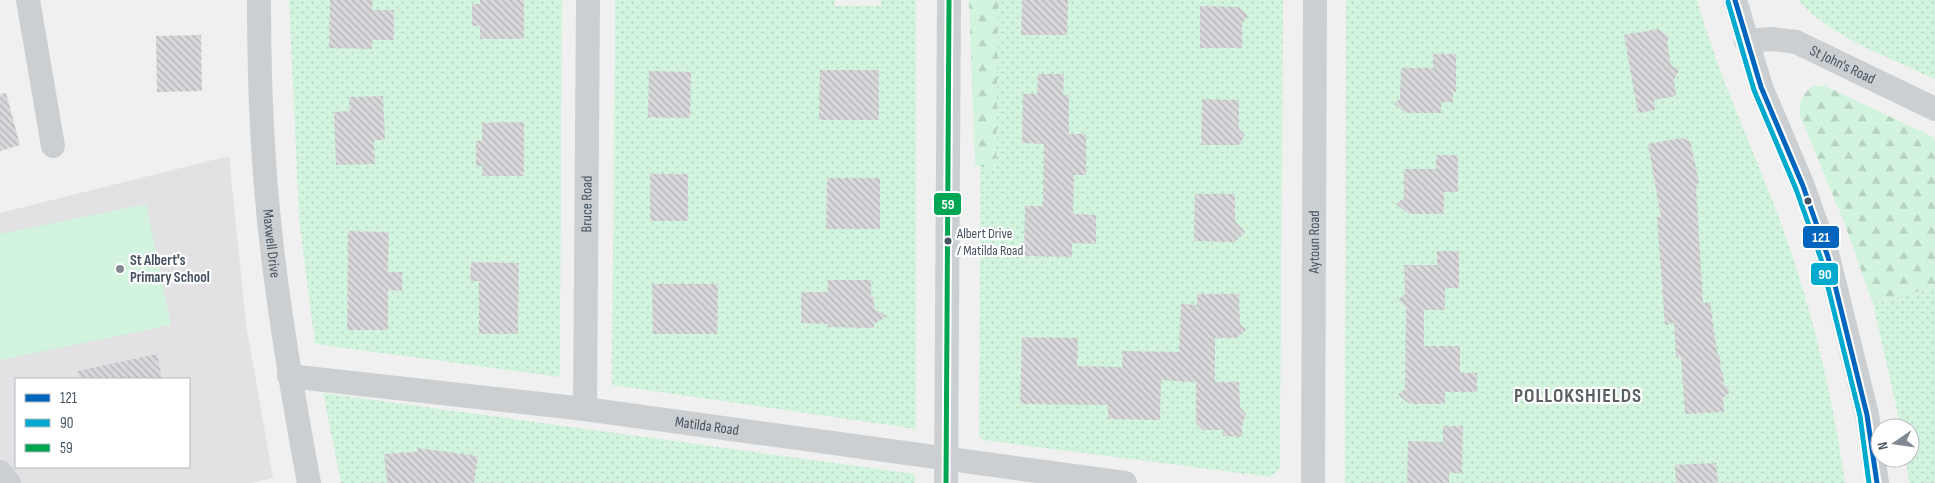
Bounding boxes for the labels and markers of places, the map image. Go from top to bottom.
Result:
unlabelled marker [1803,196,1813,206]
place label: Albert Drive / Matilda Road [956,225,1023,259]
marker: Albert Drive / Matilda Road [943,236,953,246]
place label: St Albert's Primary School [130,251,210,287]
marker: St Albert's Primary School [114,263,126,275]

